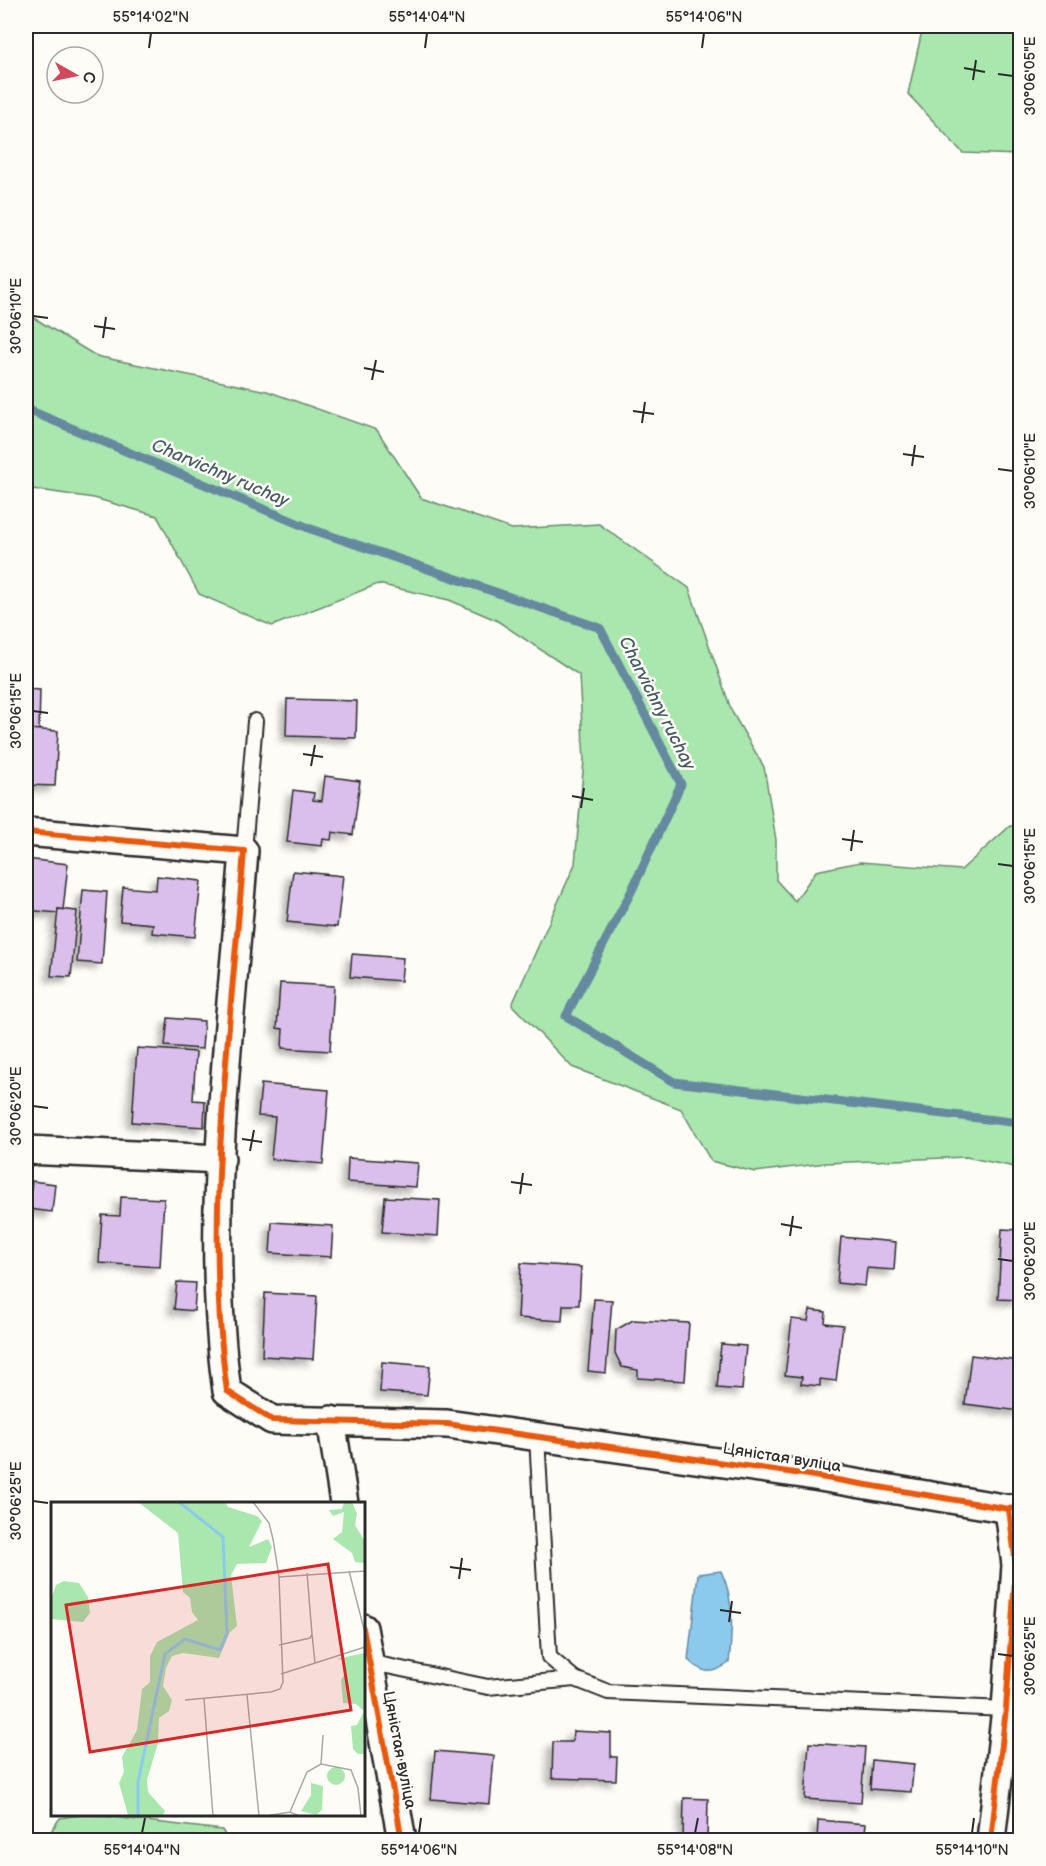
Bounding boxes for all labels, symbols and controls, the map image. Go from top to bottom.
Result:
text: 55°14'02"N [113,8,189,27]
text: 55°14'04"N [388,8,466,27]
text: 55°14'06"N [665,8,743,27]
text: 30°06'05"E [1021,36,1040,116]
north arrow [45,45,105,105]
text: С [78,70,99,84]
text: 30°06'10"E [7,278,26,354]
text: 30°06'10"E [1021,433,1040,509]
water label: Charvichny ruchay [148,435,293,512]
water label: Charvichny ruchay [614,633,700,774]
text: 30°06'15"E [7,673,26,749]
text: 30°06'15"E [1021,828,1040,904]
text: 30°06'20"E [7,1066,26,1146]
text: 30°06'20"E [1021,1221,1040,1301]
street label: Цяністая вуліца [722,1439,843,1477]
text: 30°06'25"E [7,1461,26,1541]
inset map [51,1502,364,1815]
text: 30°06'25"E [1021,1616,1040,1696]
street label: Цяністая вуліца [378,1690,420,1811]
text: 55°14'04"N [103,1841,181,1860]
text: 55°14'06"N [380,1841,458,1860]
text: 55°14'08"N [657,1841,733,1860]
text: 55°14'10"N [935,1841,1009,1860]

